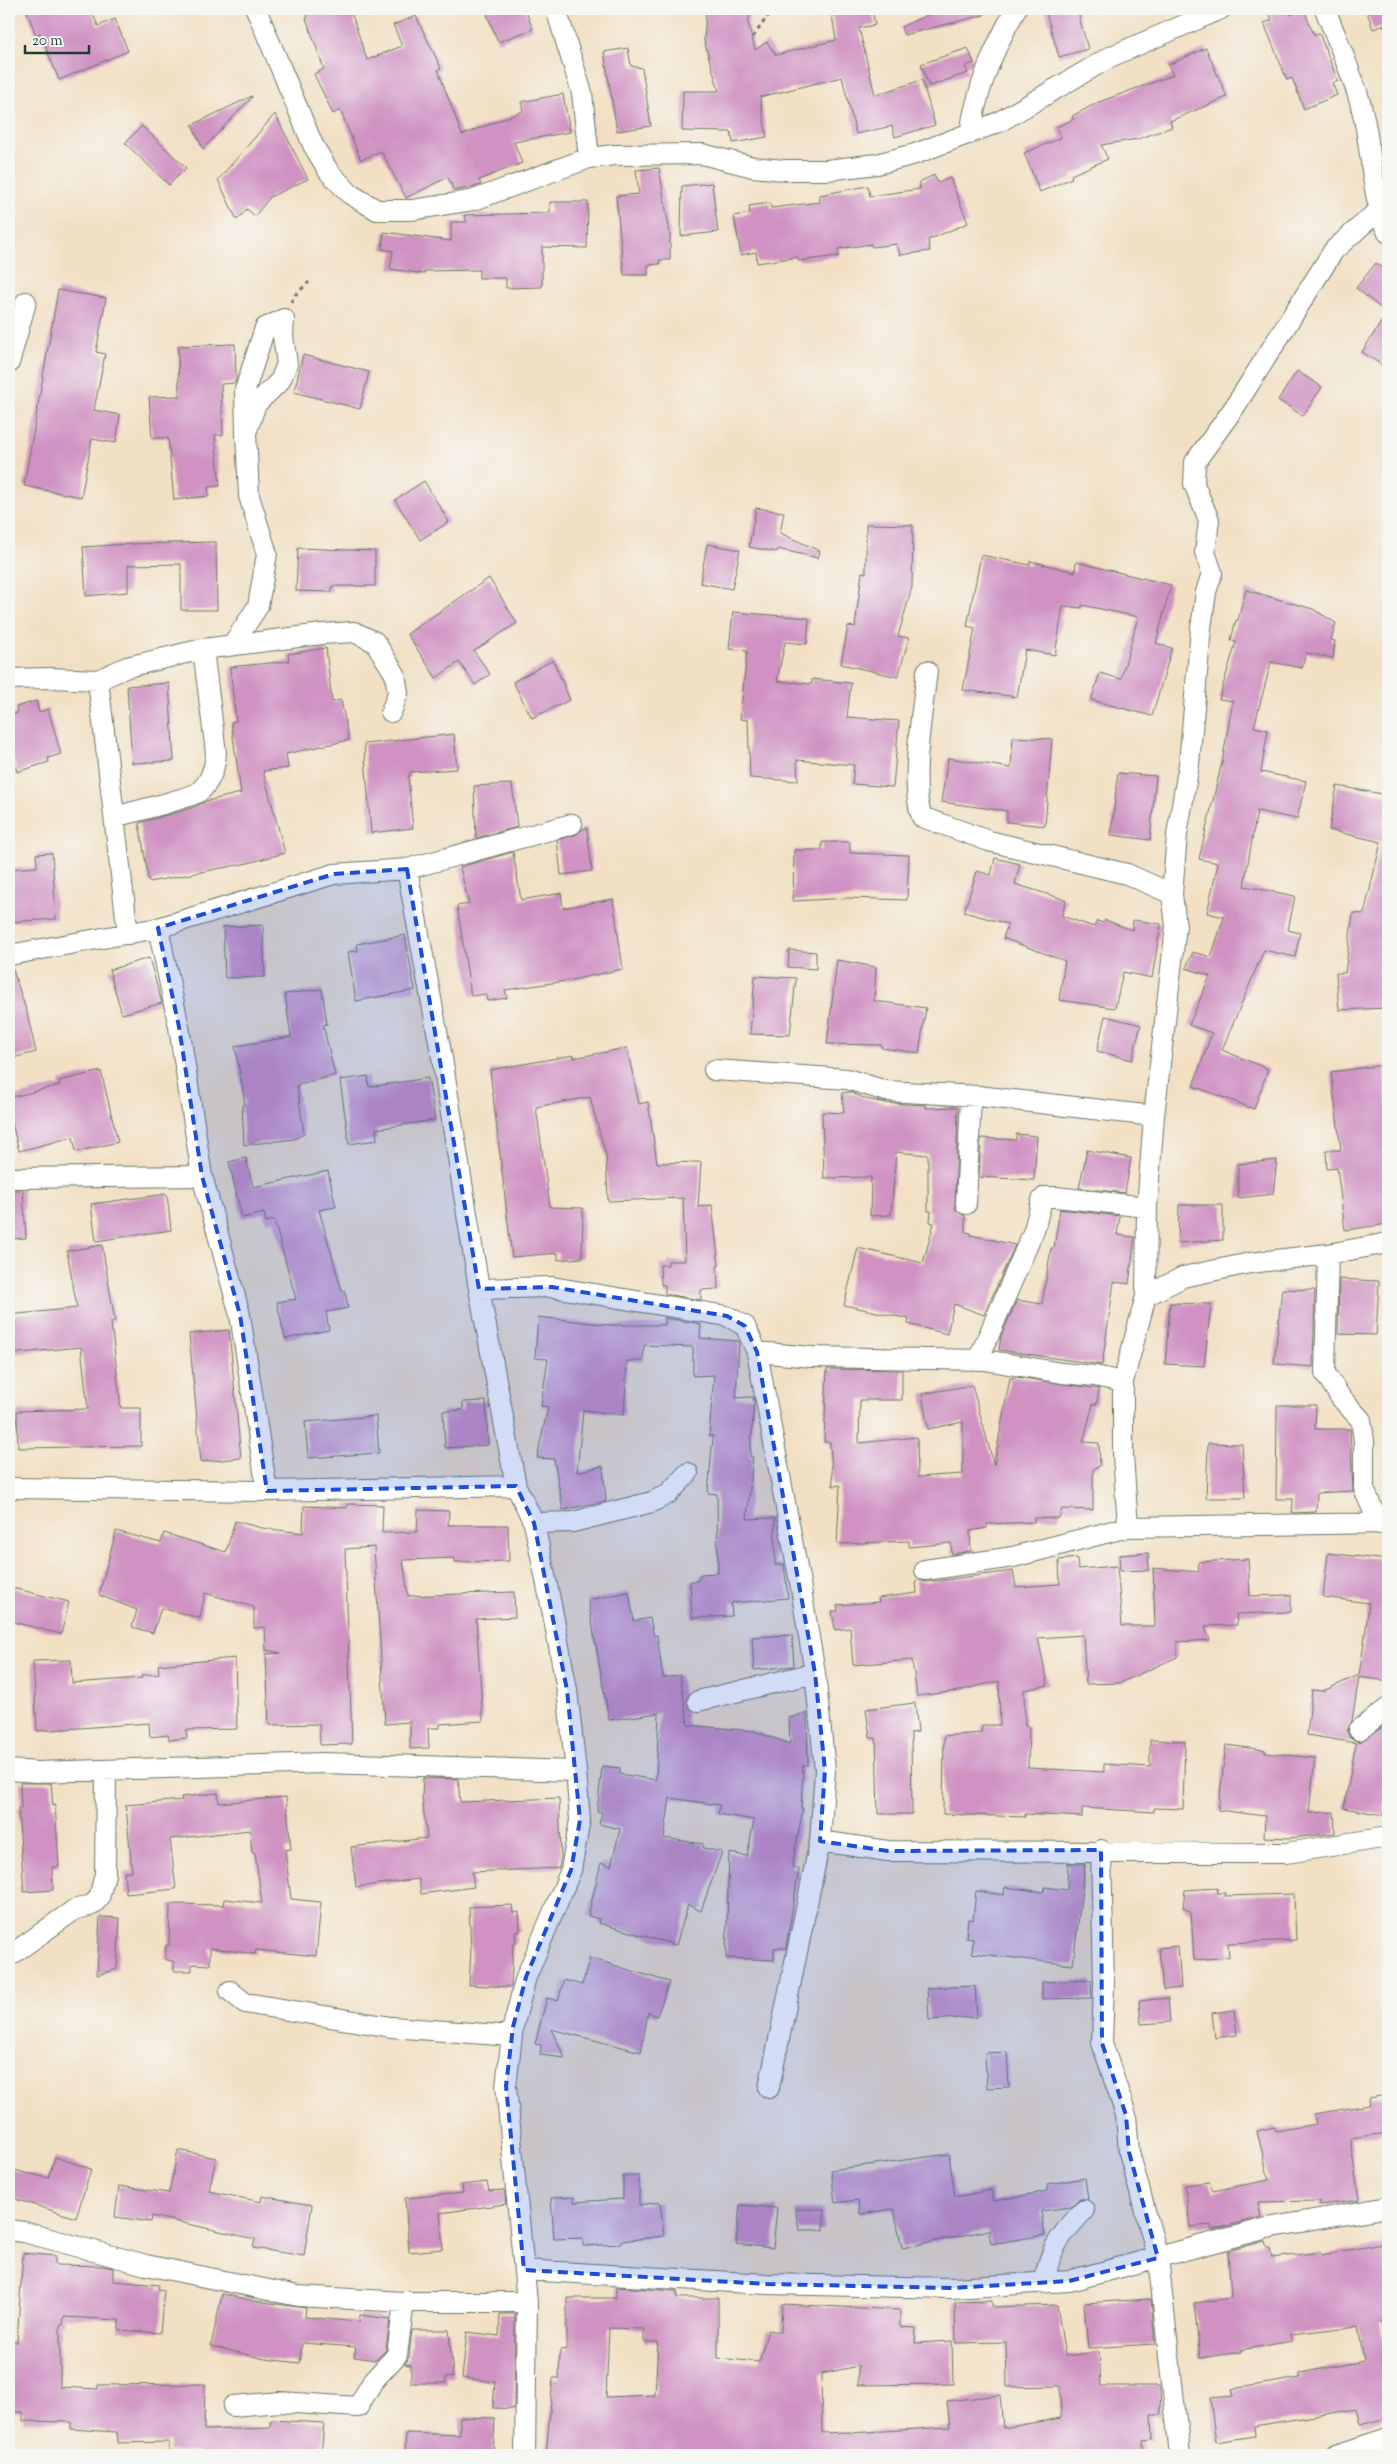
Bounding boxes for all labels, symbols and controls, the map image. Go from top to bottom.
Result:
scale bar [25,22,89,54]
text: 20 m [32,31,63,52]

